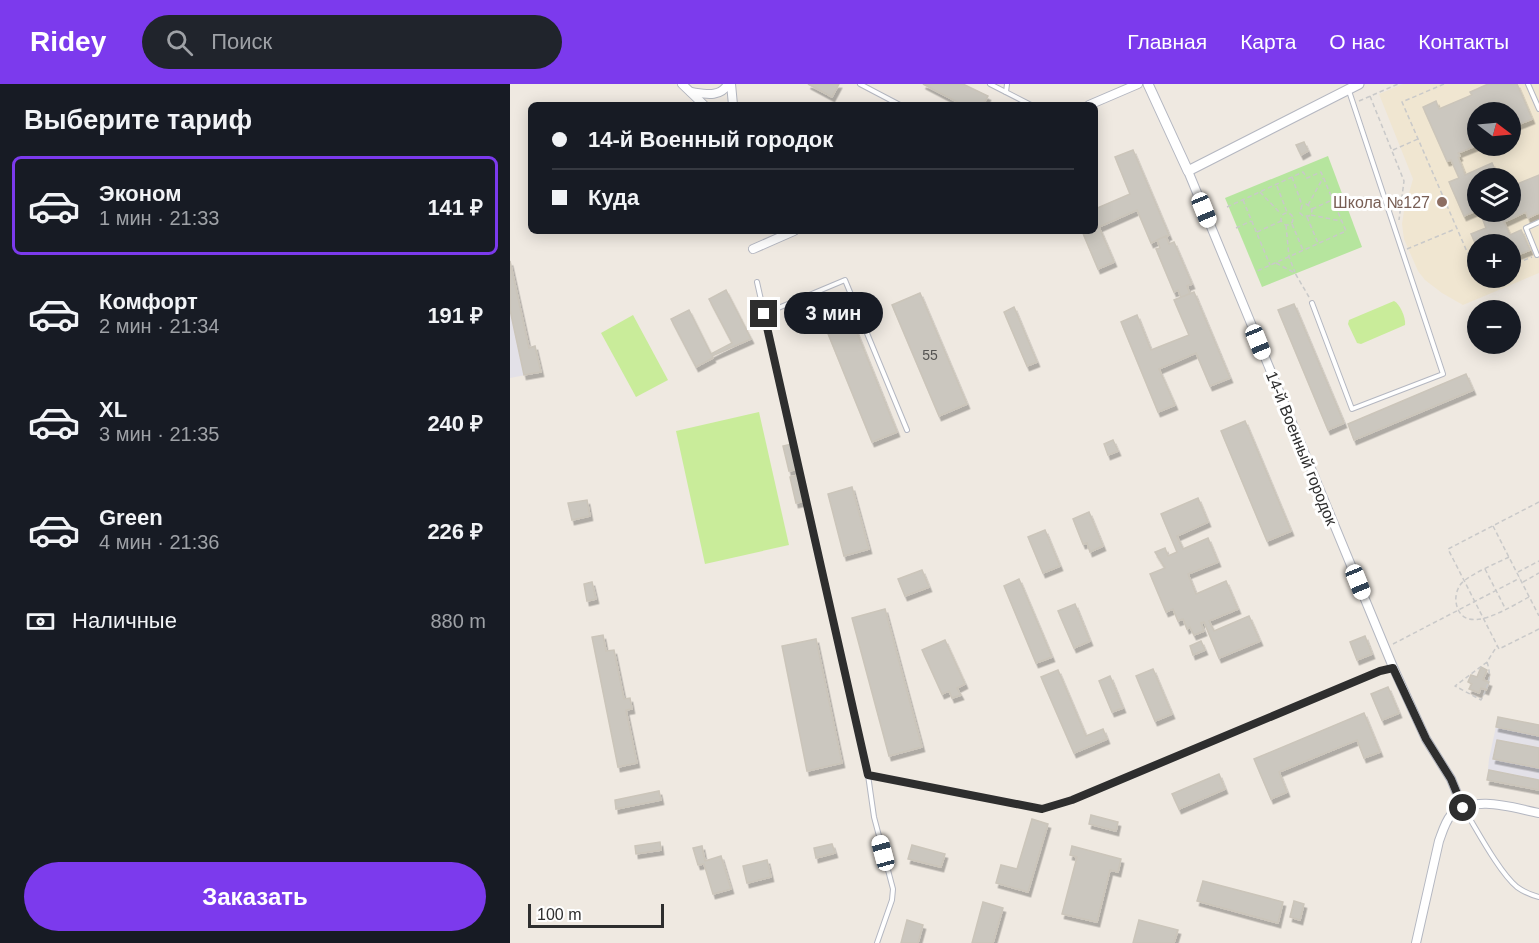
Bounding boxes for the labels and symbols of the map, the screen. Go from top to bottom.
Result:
north arrow [1467,102,1521,156]
car [1189,190,1219,230]
place label: Школа №127 [1333,194,1430,211]
marker: Школа №127 [1435,195,1449,209]
callout: 3 мин [785,293,884,335]
route end [750,300,777,327]
car [1243,322,1273,362]
house number: 55 [922,347,938,363]
street label: 14-й Военный городок [1263,369,1341,529]
car [1343,562,1373,602]
route start [1449,794,1476,821]
car [870,833,896,873]
scale bar [528,901,664,928]

